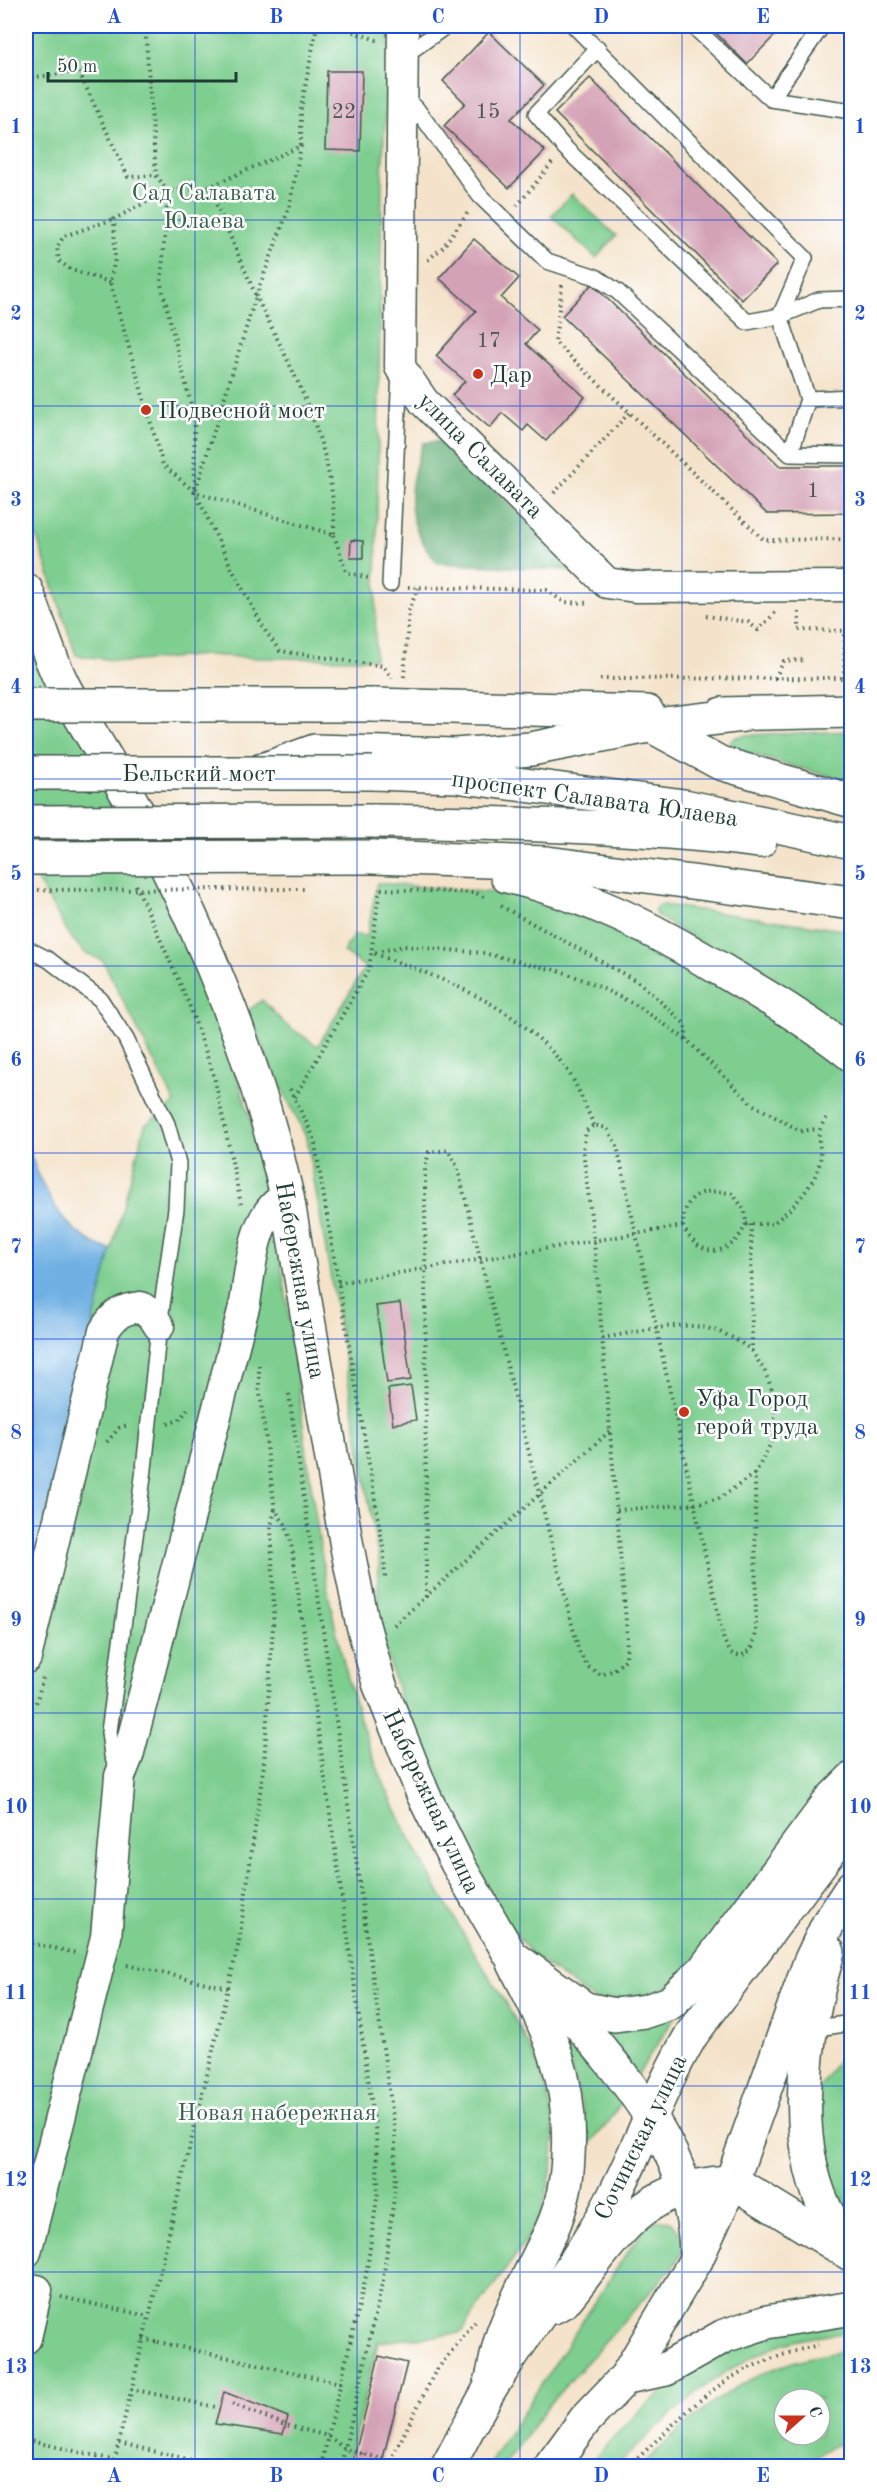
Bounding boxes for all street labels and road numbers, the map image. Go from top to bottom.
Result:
street label: улица Салавата [412,389,547,524]
street label: Бельский мост [122,763,276,787]
street label: проспект Салавата Юлаева [450,768,740,832]
street label: Набережная улица [270,1180,328,1381]
street label: Набережная улица [377,1706,483,1898]
street label: Сочинская улица [591,2051,692,2224]

